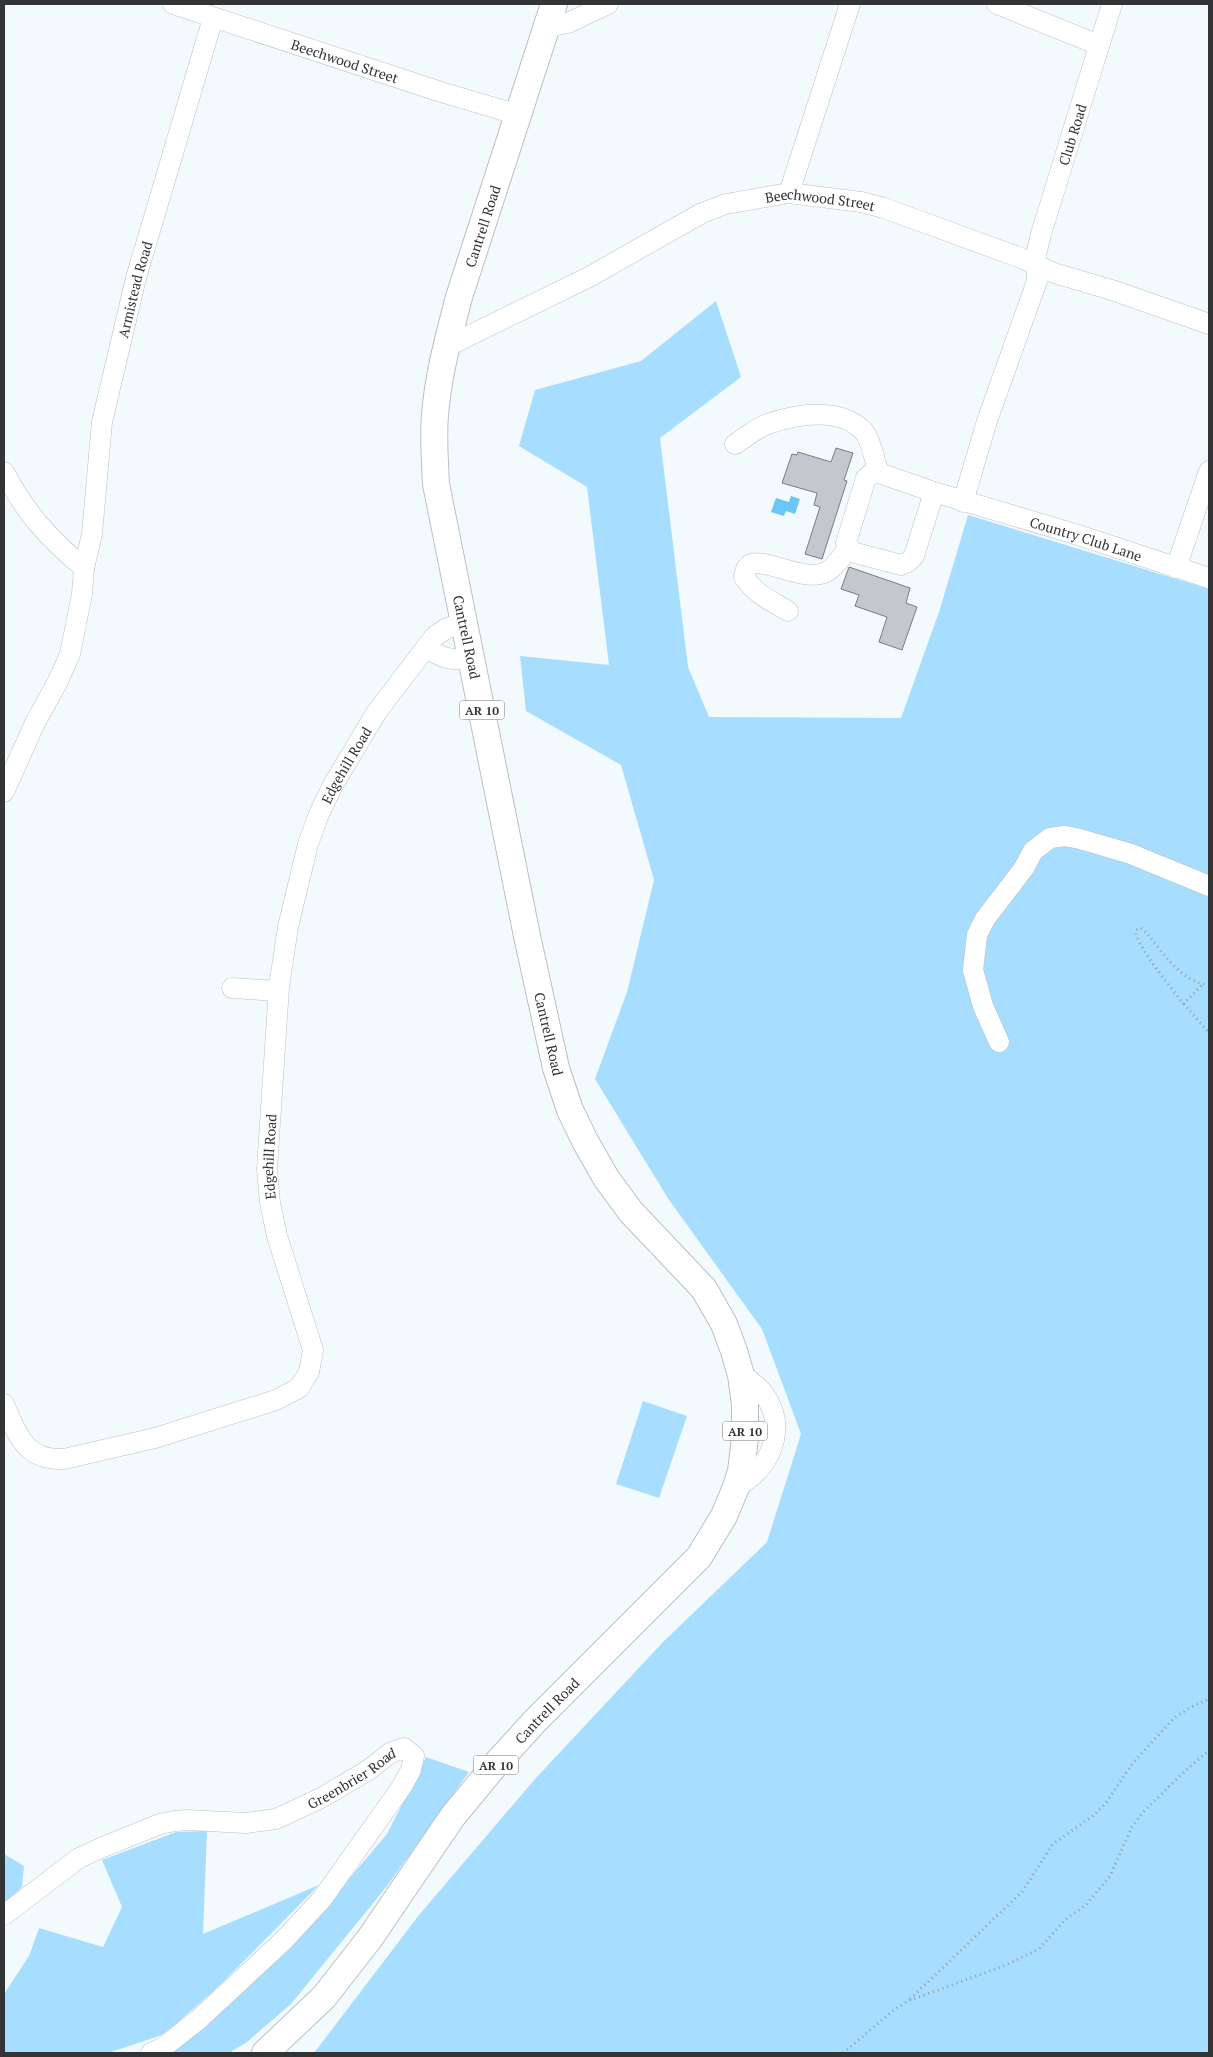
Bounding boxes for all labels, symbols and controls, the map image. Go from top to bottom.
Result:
street label: Beechwood Street [289,34,402,87]
street label: Club Road [1053,101,1090,168]
street label: Cantrell Road [460,182,504,269]
street label: Beechwood Street [763,183,878,215]
street label: Armistead Road [113,238,156,339]
street label: Country Club Lane [1028,512,1145,565]
street label: Cantrell Road [449,593,485,681]
road number: AR 10 [460,700,504,720]
street label: Edgehill Road [316,723,375,806]
street label: Cantrell Road [530,990,568,1078]
street label: Edgehill Road [258,1113,280,1200]
road number: AR 10 [722,1422,768,1440]
street label: Cantrell Road [510,1673,583,1747]
street label: Greenbrier Road [304,1742,398,1813]
road number: AR 10 [474,1756,518,1774]

